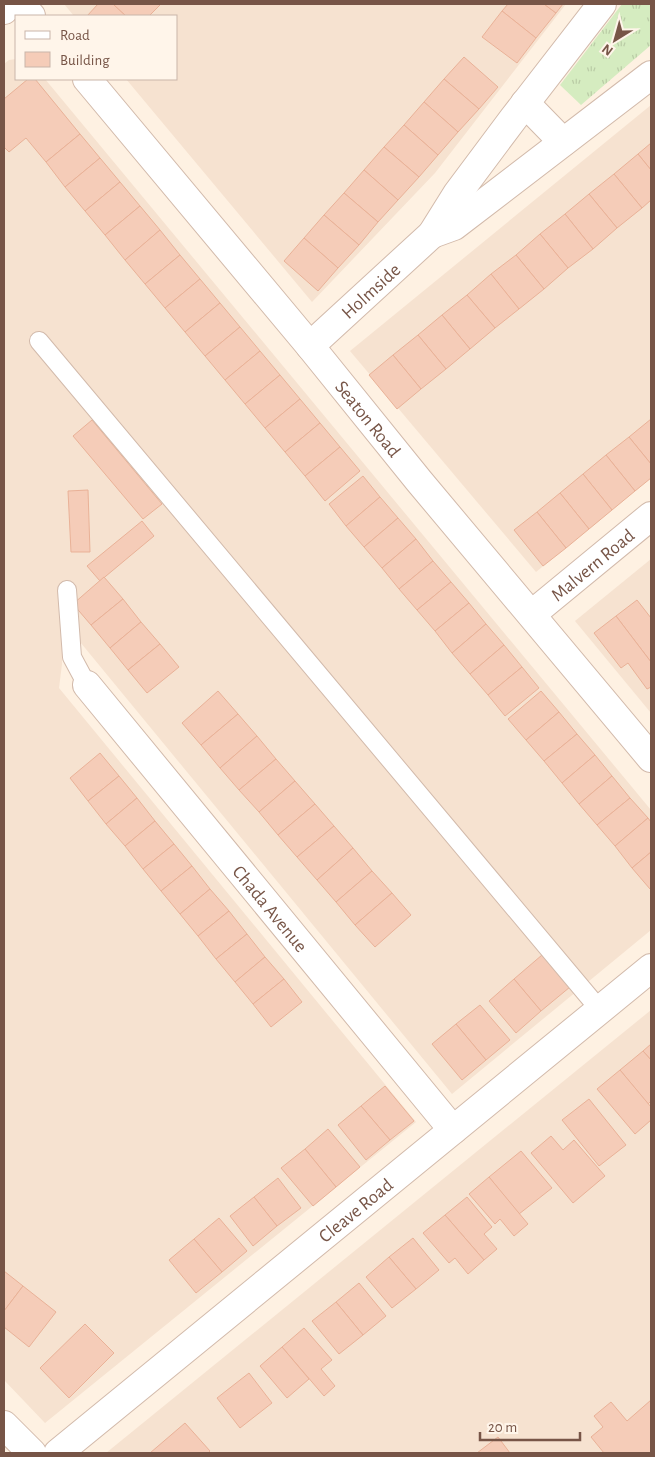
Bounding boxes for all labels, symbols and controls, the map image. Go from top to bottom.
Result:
legend [15,15,178,80]
north arrow [590,15,640,65]
text: Road [60,28,90,43]
text: N [600,41,616,58]
text: Building [60,53,110,68]
street label: Holmside [338,260,404,323]
street label: Seaton Road [331,378,404,461]
street label: Malvern Road [548,526,639,605]
street label: Chada Avenue [229,862,310,956]
street label: Cleave Road [316,1175,397,1247]
scale bar [480,1410,580,1442]
text: 20 m [488,1420,517,1435]

